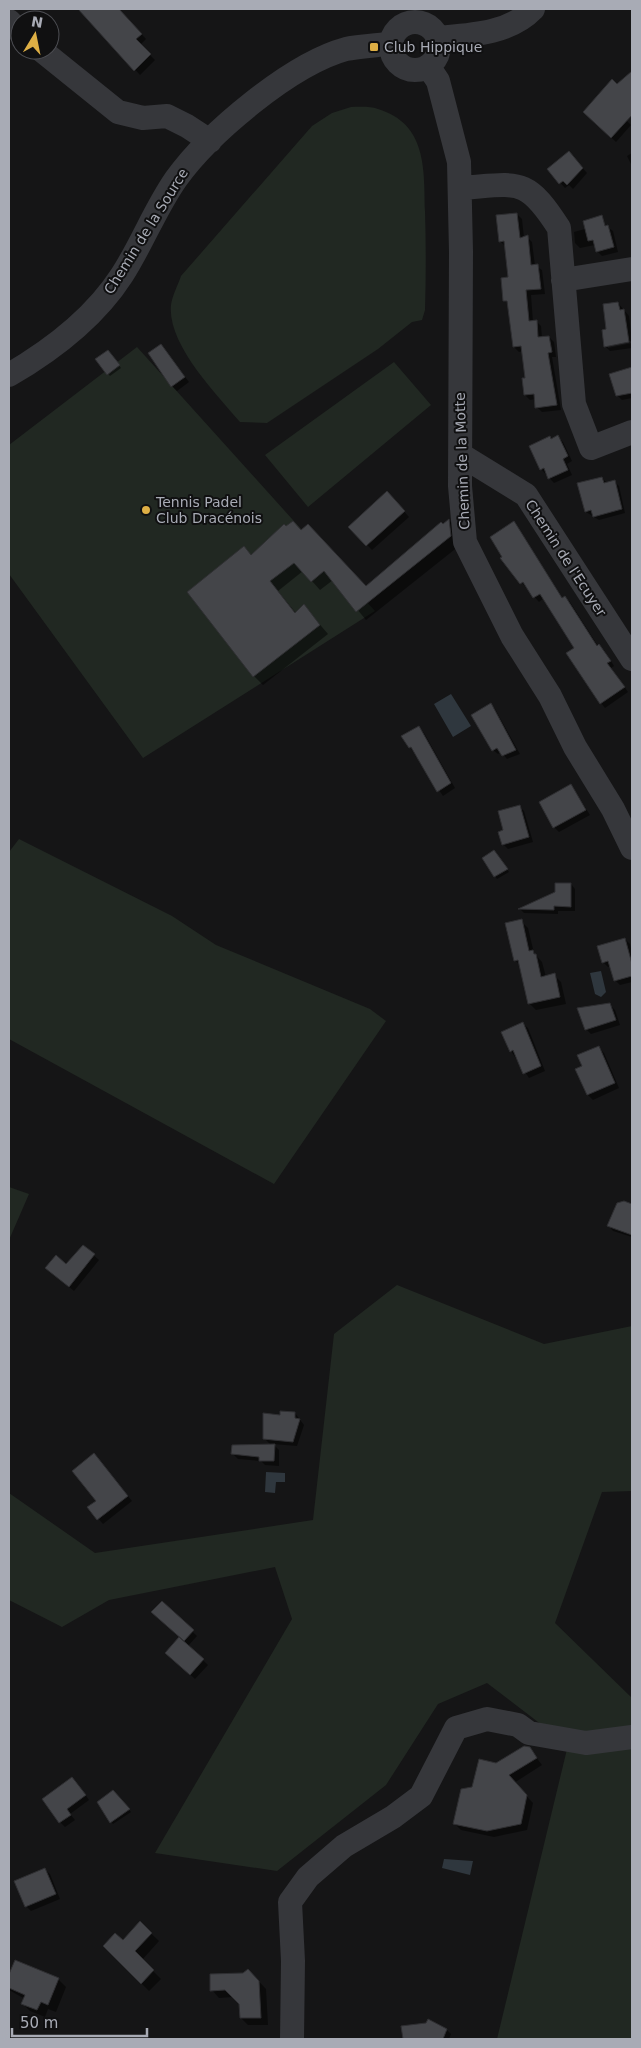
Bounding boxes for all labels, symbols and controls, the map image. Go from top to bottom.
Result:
north arrow [10,10,60,60]
text: N [30,13,44,31]
place label: Club Hippique [384,39,482,55]
marker: Club Hippique [368,41,380,53]
street label: Chemin de la Source [101,165,191,297]
street label: Chemin de la Motte [452,392,472,530]
place label: Tennis Padel Club Dracénois [155,494,262,526]
street label: Chemin de l'Ecuyer [522,497,610,620]
marker: Tennis Padel Club Dracénois [140,504,152,516]
scale bar [12,2006,148,2038]
text: 50 m [20,2014,58,2032]

